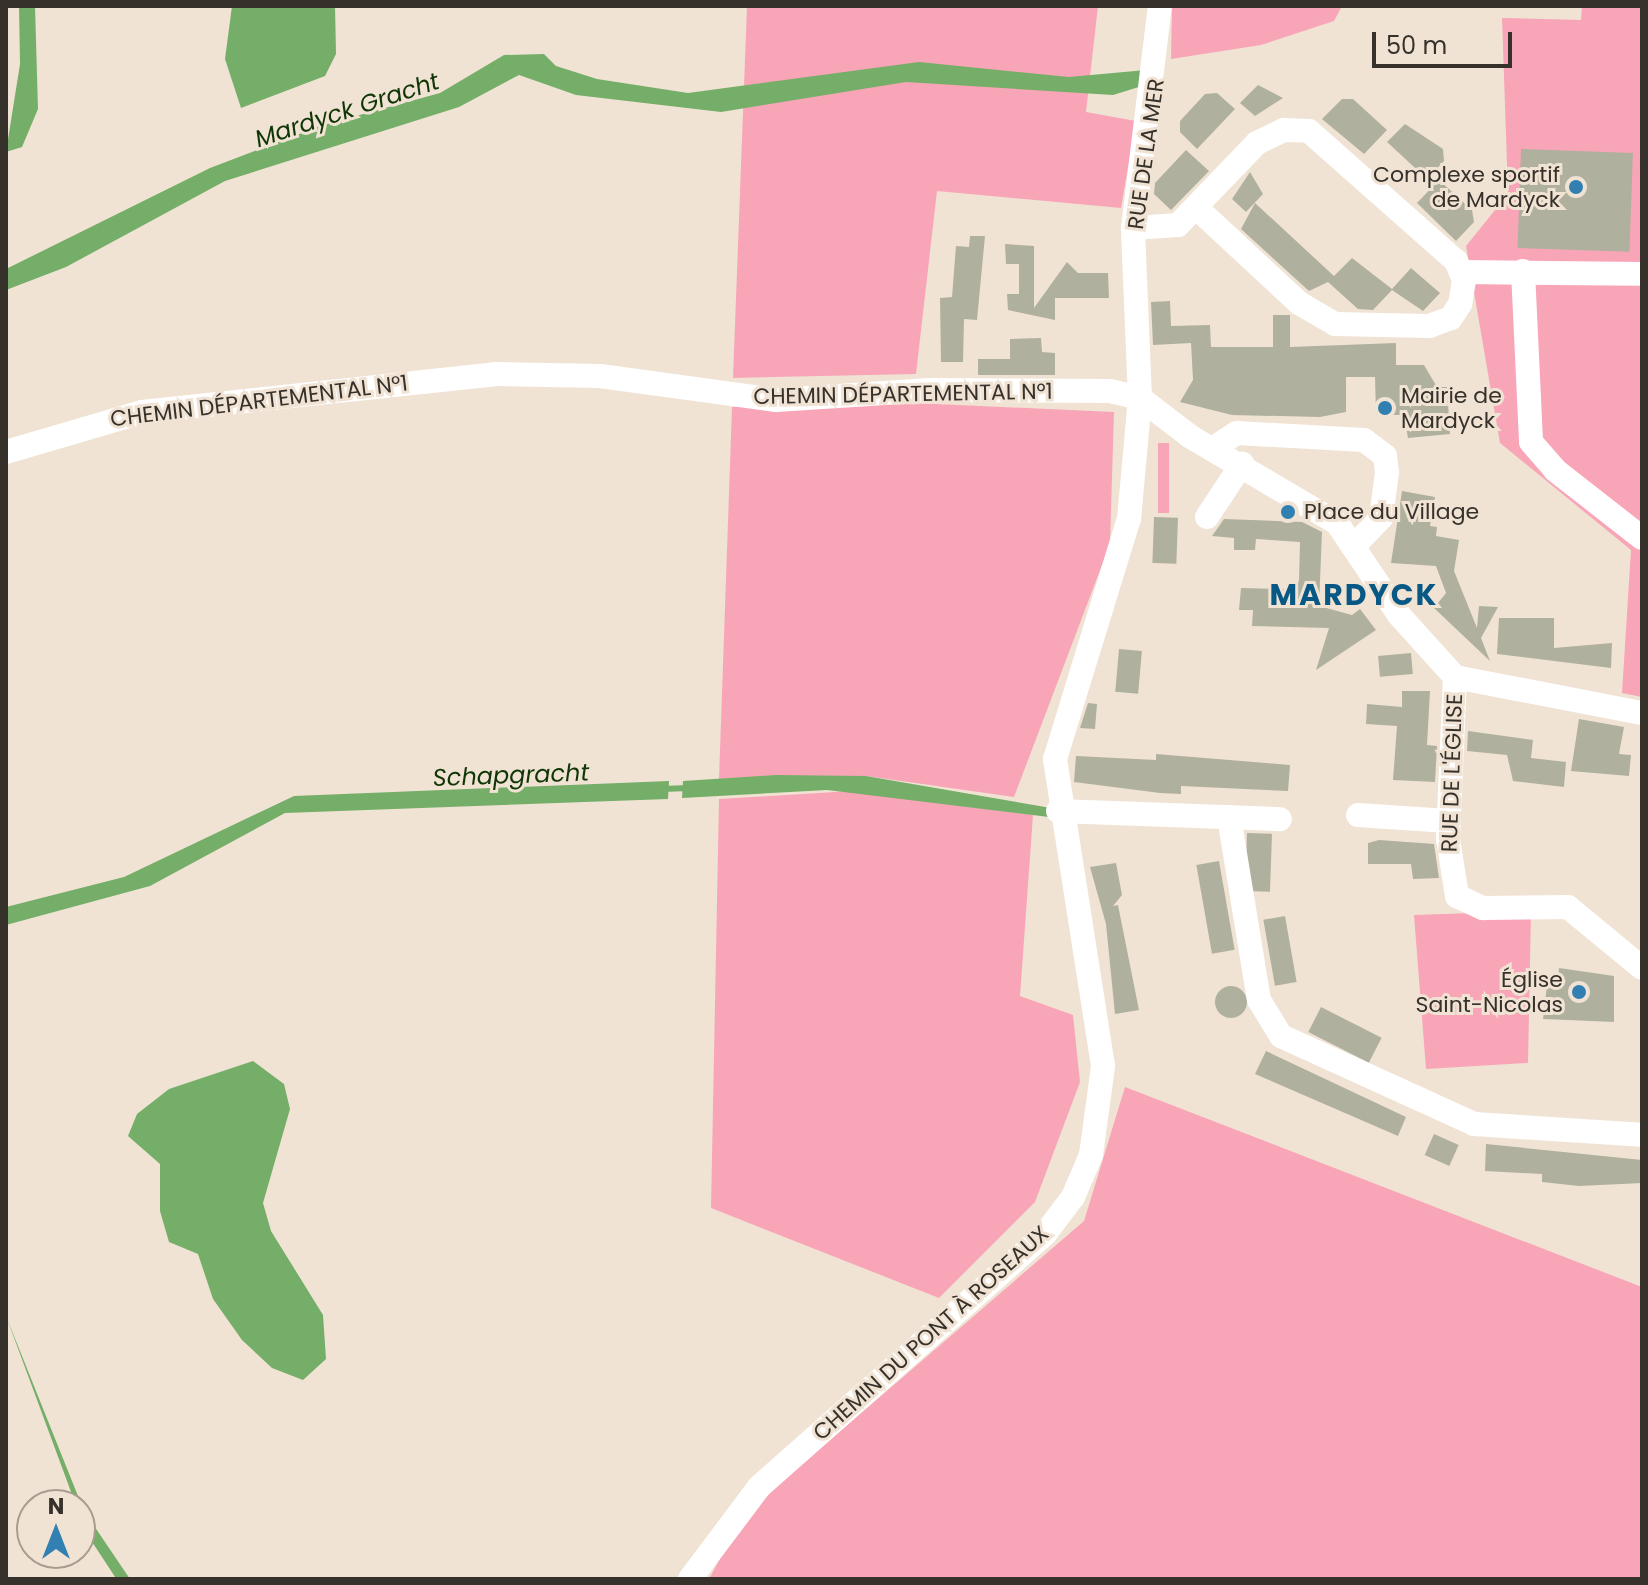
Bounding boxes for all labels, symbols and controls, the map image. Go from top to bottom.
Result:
scale bar [1376,16,1516,66]
text: 50 m [1386,29,1447,62]
water label: Mardyck Gracht [251,67,443,153]
street label: RUE DE LA MER [1122,77,1170,231]
place label: Complexe sportif de Mardyck [1373,161,1560,212]
marker: Complexe sportif de Mardyck [1567,178,1585,196]
street label: CHEMIN DÉPARTEMENTAL N°1 [109,370,409,432]
street label: CHEMIN DÉPARTEMENTAL N°1 [753,378,1053,410]
place label: Mairie de Mardyck [1401,382,1502,434]
marker: Mairie de Mardyck [1376,399,1394,417]
place label: Place du Village [1304,499,1479,525]
marker: Place du Village [1279,503,1297,521]
district label: MARDYCK [1270,577,1438,613]
street label: RUE DE L'ÉGLISE [1436,693,1468,853]
water label: Schapgracht [432,758,590,792]
place label: Église Saint-Nicolas [1416,966,1563,1018]
marker: Église Saint-Nicolas [1570,983,1588,1001]
street label: CHEMIN DU PONT À ROSEAUX [808,1220,1054,1446]
north arrow [16,1489,96,1569]
text: N [48,1491,64,1522]

